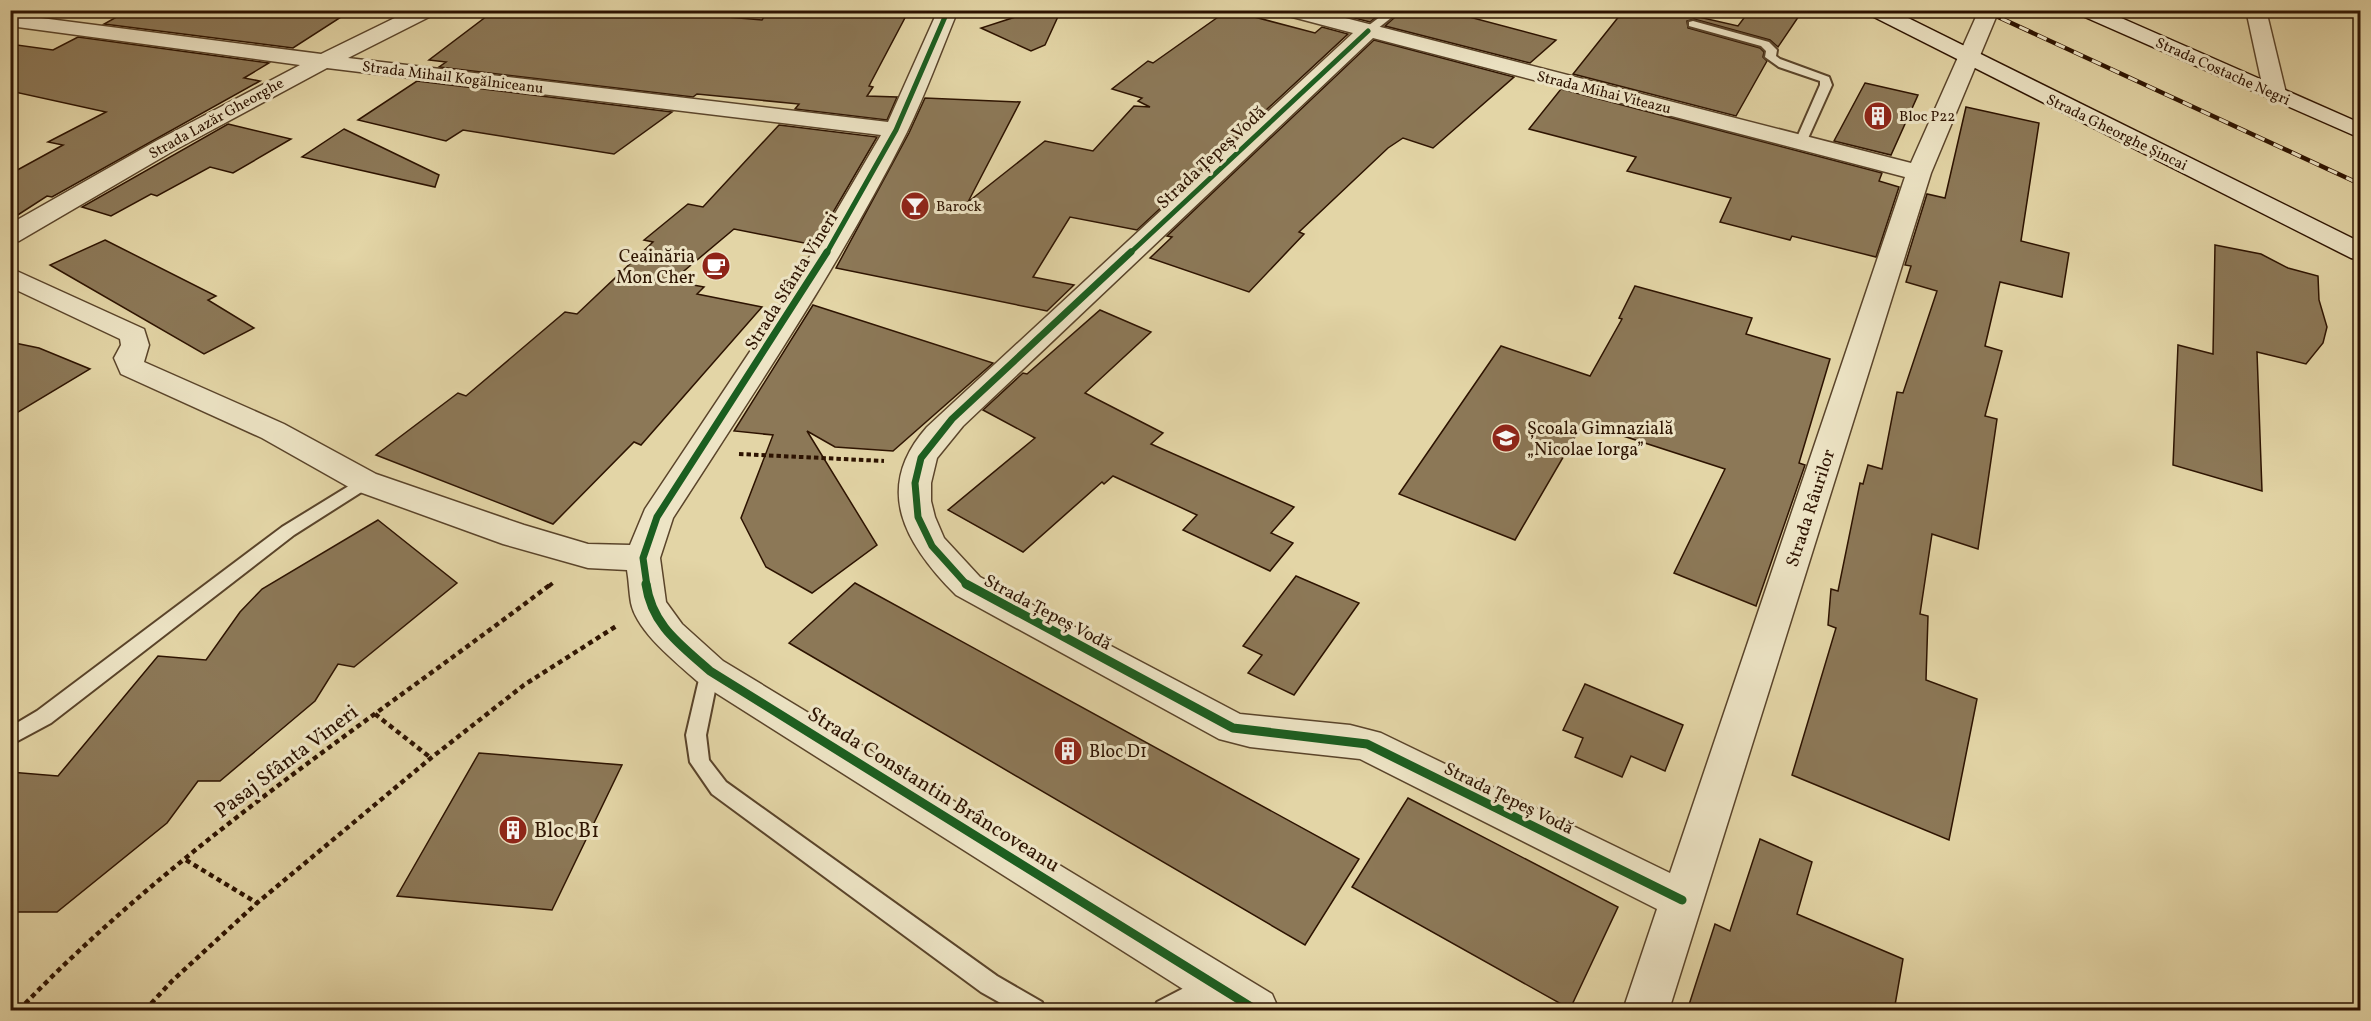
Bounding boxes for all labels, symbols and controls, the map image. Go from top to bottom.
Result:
street label: Strada Costache Negri [2152,33,2293,112]
street label: Strada Mihail Kogălniceanu [361,57,545,100]
street label: Strada Mihai Viteazu [1534,67,1673,120]
street label: Strada Lazăr Gheorghe [145,73,288,165]
street label: Strada Gheorghe Șincai [2042,90,2190,177]
building icon: Bloc P22 [1862,100,1894,132]
street label: Strada Țepeș Vodă [1152,101,1272,216]
place label: Bloc P22 [1899,107,1955,128]
bar icon: Barock [899,190,931,222]
place label: Barock [936,197,982,218]
street label: Strada Sfânta Vineri [740,208,845,356]
place label: Ceainăria Mon Cher [616,245,695,291]
cafe icon: Ceainăria Mon Cher [700,250,732,282]
place label: Școala Gimnazială „Nicolae Iorga” [1527,417,1673,463]
school or university icon: Școala Gimnazială „Nicolae Iorga” [1490,422,1522,454]
street label: Strada Râurilor [1781,446,1842,571]
street label: Strada Țepeș Vodă [979,569,1116,658]
street label: Pasaj Sfânta Vineri [209,699,365,826]
street label: Strada Constantin Brâncoveanu [801,700,1065,880]
building icon: Bloc D1 [1052,735,1084,767]
place label: Bloc D1 [1089,740,1147,765]
street label: Strada Țepeș Vodă [1439,757,1578,842]
building icon: Bloc B1 [497,814,529,846]
place label: Bloc B1 [534,817,599,846]

